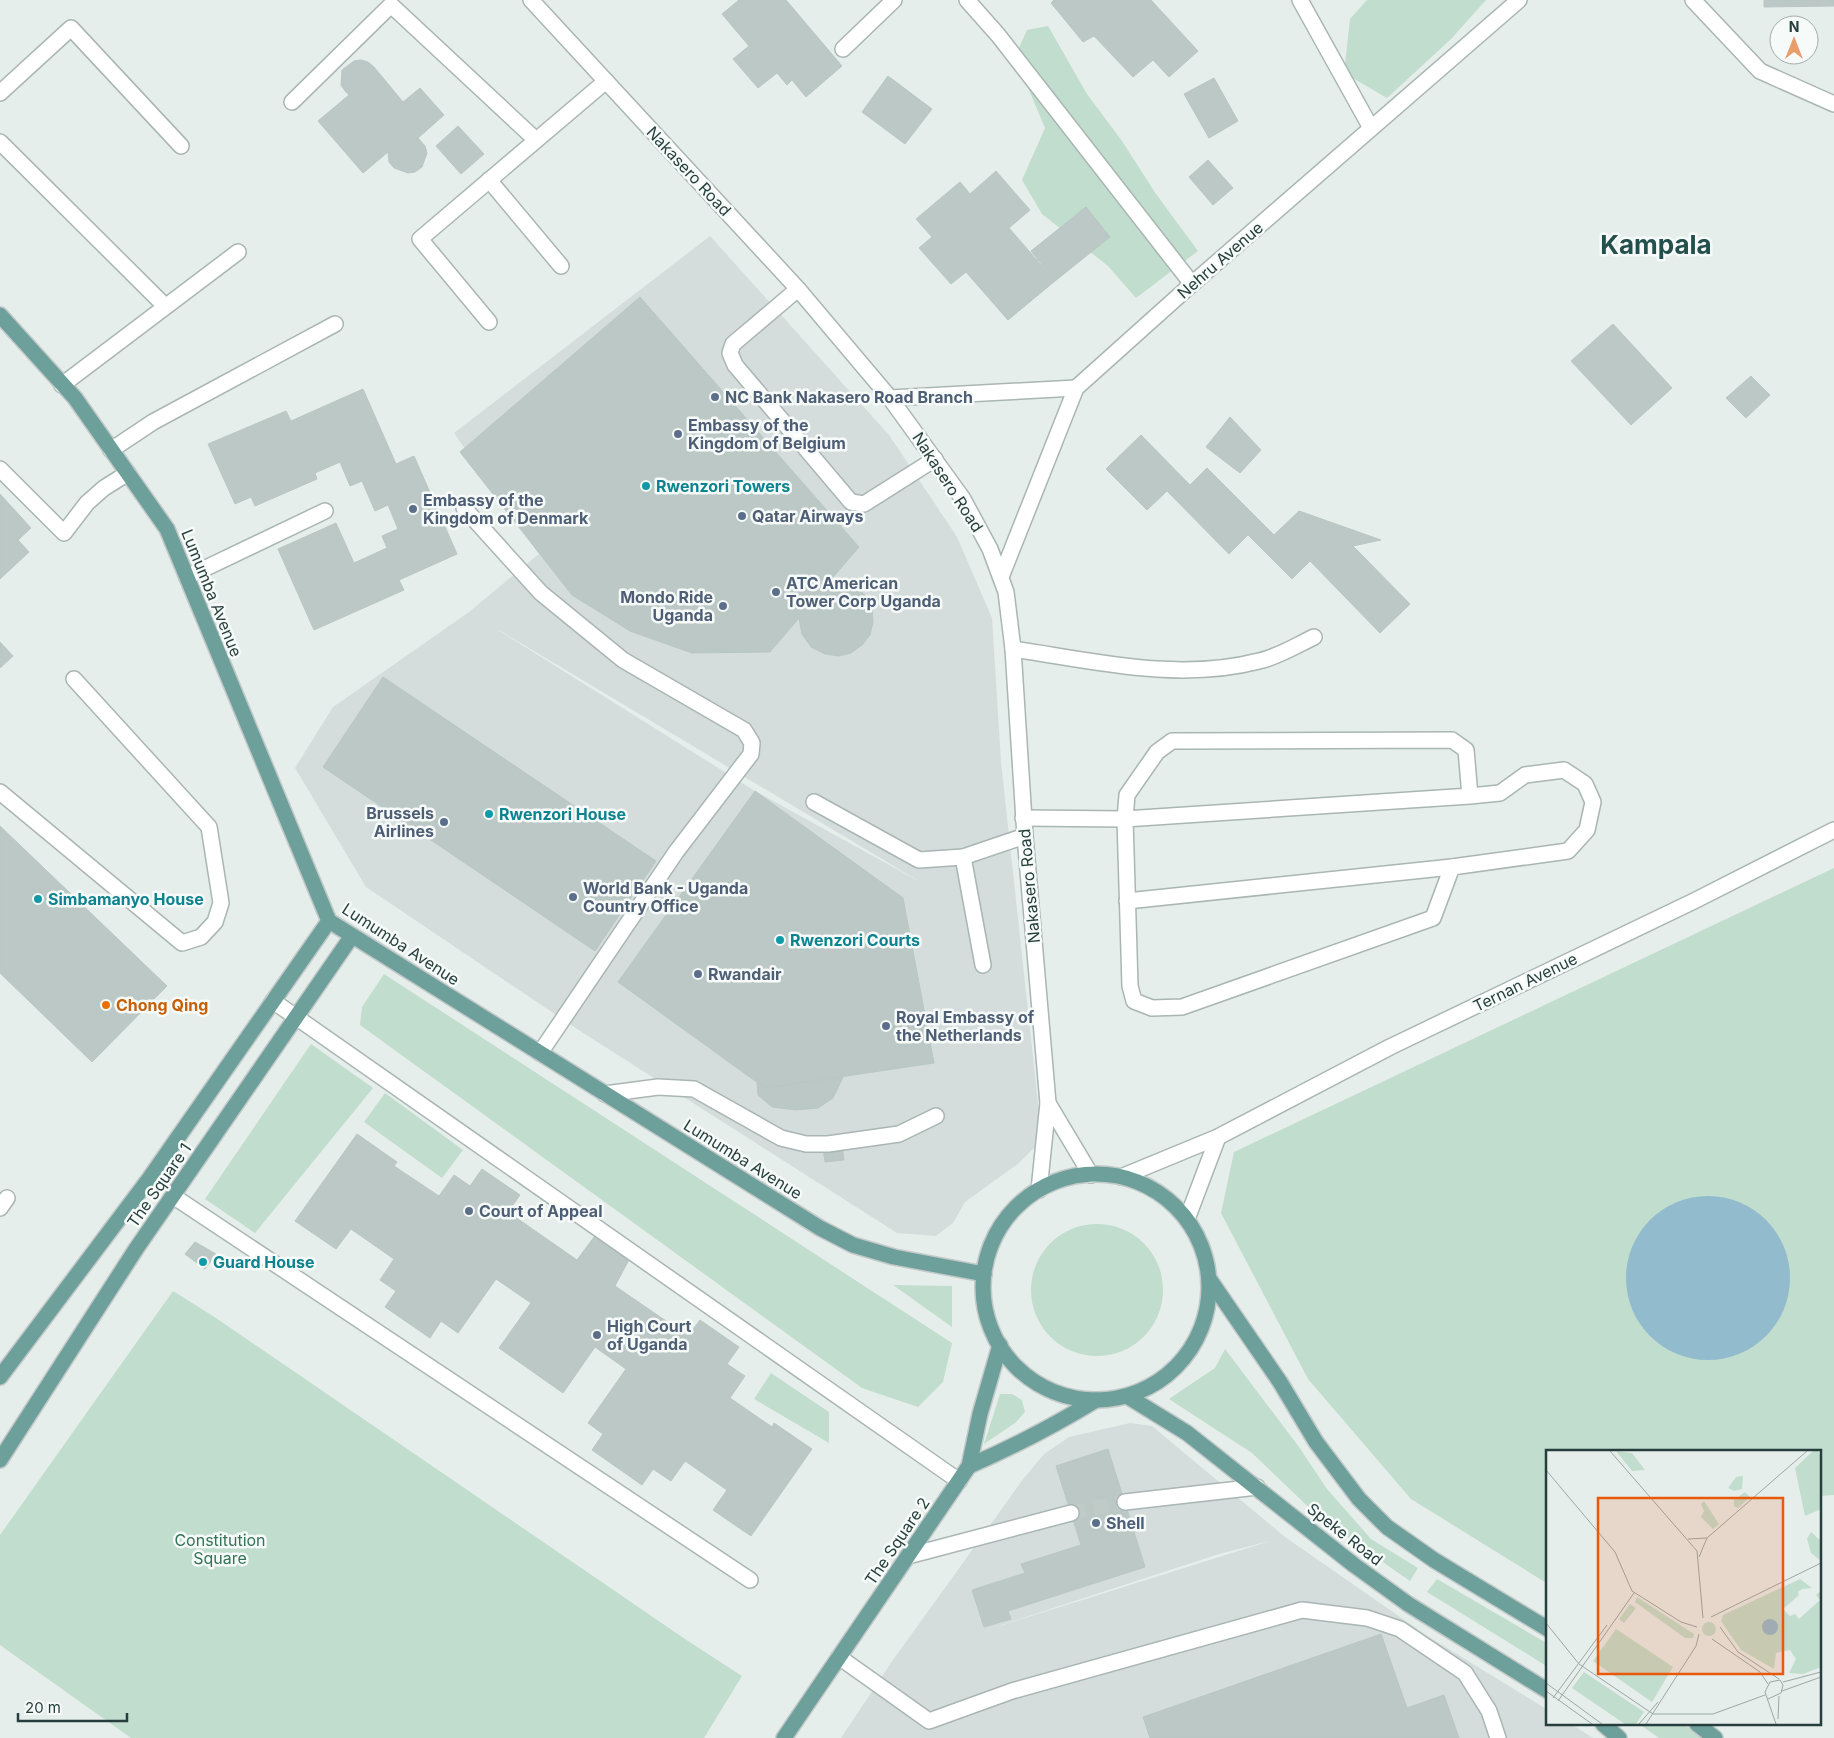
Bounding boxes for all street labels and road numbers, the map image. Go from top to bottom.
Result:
street label: Nakasero Road [642,122,736,220]
street label: Nehru Avenue [1173,217,1267,303]
street label: Nakasero Road [908,428,988,536]
street label: Lumumba Avenue [177,526,247,660]
street label: Nakasero Road [1014,828,1044,944]
street label: Lumumba Avenue [339,899,463,989]
street label: Ternan Avenue [1470,948,1580,1016]
street label: Lumumba Avenue [680,1115,806,1203]
street label: The Square 1 [123,1139,195,1231]
street label: The Square 2 [860,1493,934,1589]
street label: Speke Road [1303,1498,1387,1570]

